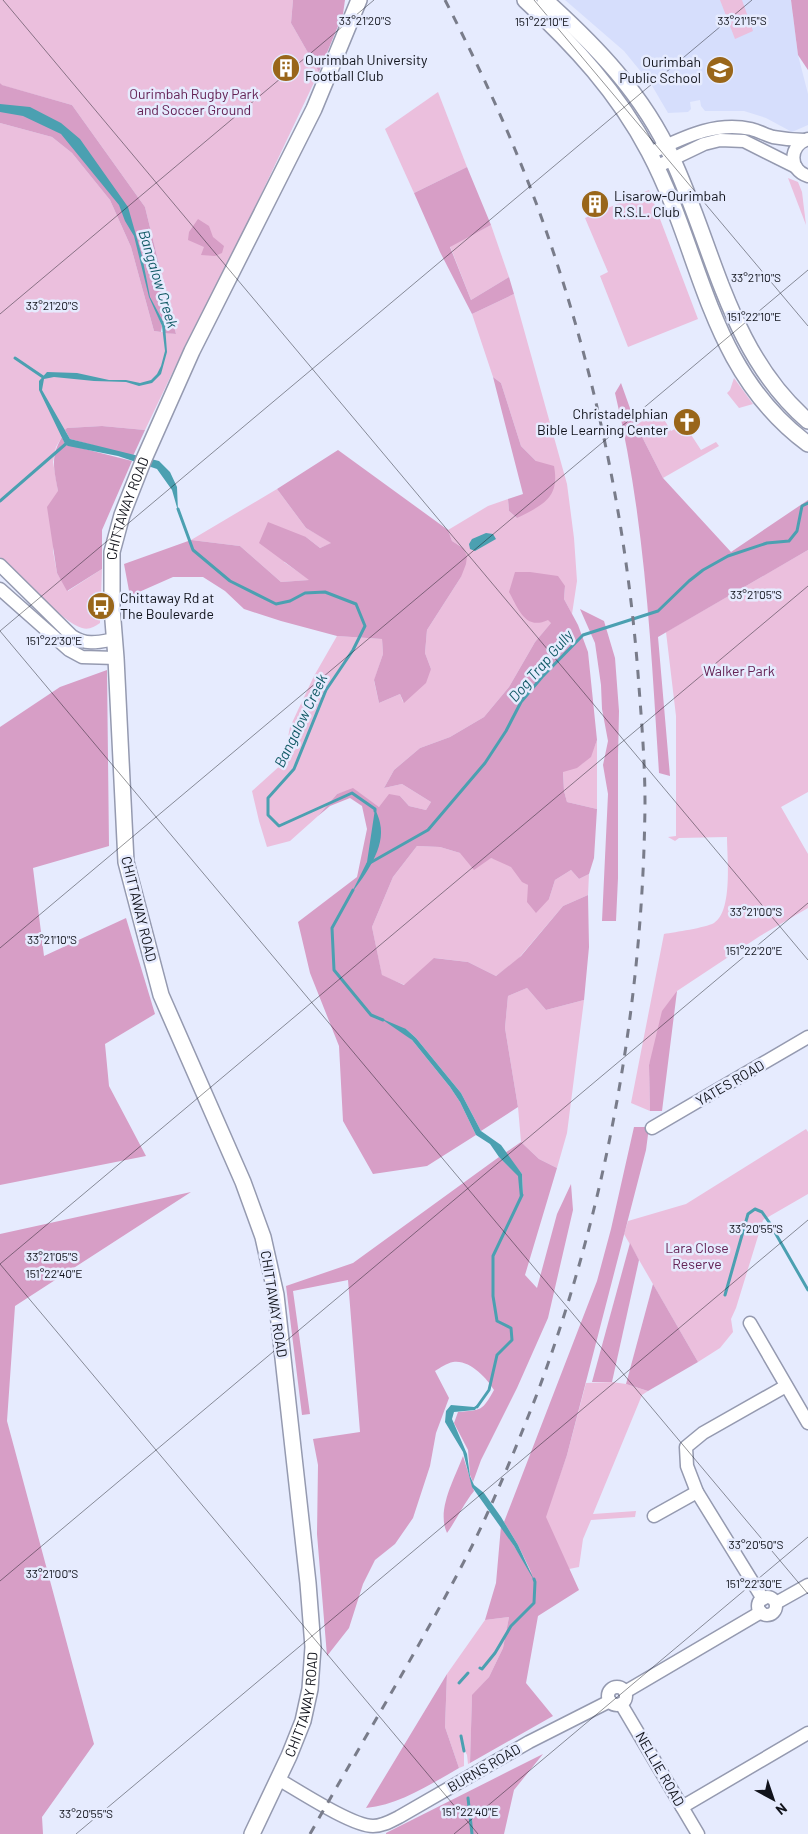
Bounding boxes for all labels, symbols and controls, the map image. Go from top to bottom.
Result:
text: 33°21'20"S [339,13,391,27]
text: 33°21'15"S [717,13,767,27]
text: 151°22'10"E [515,14,569,28]
place label: Ourimbah University Football Club [305,51,428,84]
building icon: Ourimbah University Football Club [271,53,301,83]
place label: Ourimbah Public School [619,53,701,86]
school or university icon: Ourimbah Public School [705,55,735,85]
park label: Ourimbah Rugby Park and Soccer Ground [129,85,259,118]
place label: Lisarow-Ourimbah R.S.L. Club [614,187,726,220]
building icon: Lisarow-Ourimbah R.S.L. Club [580,189,610,219]
water label: Bangalow Creek [135,227,183,331]
text: 33°21'10"S [731,270,781,284]
text: 33°21'20"S [26,298,78,312]
text: 151°22'10"E [727,309,781,323]
place label: Christadelphian Bible Learning Center [537,405,668,438]
church icon: Christadelphian Bible Learning Center [672,407,702,437]
street label: CHITTAWAY ROAD [103,454,152,560]
text: 33°21'05"S [730,587,782,601]
place label: Chittaway Rd at The Boulevarde [120,589,214,622]
bus stop icon: Chittaway Rd at The Boulevarde [86,591,116,621]
water label: Dog Trap Gully [504,625,577,705]
text: 151°22'30"E [26,633,82,647]
park label: Walker Park [703,662,775,679]
water label: Bangalow Creek [270,670,331,770]
street label: CHITTAWAY ROAD [118,854,161,963]
text: 33°21'00"S [730,904,782,918]
text: 33°21'10"S [27,932,77,946]
text: 151°22'20"E [726,943,782,957]
street label: YATES ROAD [692,1056,767,1109]
text: 33°20'55"S [729,1221,783,1235]
park label: Lara Close Reserve [665,1239,729,1272]
text: 33°21'05"S [26,1249,78,1263]
street label: CHITTAWAY ROAD [258,1249,291,1359]
text: 151°22'40"E [26,1266,82,1280]
text: 33°20'50"S [729,1537,783,1551]
text: 33°21'00"S [26,1566,78,1580]
text: 151°22'30"E [726,1576,782,1590]
street label: CHITTAWAY ROAD [281,1651,321,1759]
street label: NELLIE ROAD [632,1729,689,1809]
street label: BURNS ROAD [444,1740,523,1795]
north arrow [748,1774,798,1824]
text: N [773,1800,791,1819]
text: 151°22'40"E [442,1804,498,1818]
text: 33°20'55"S [59,1806,113,1820]

